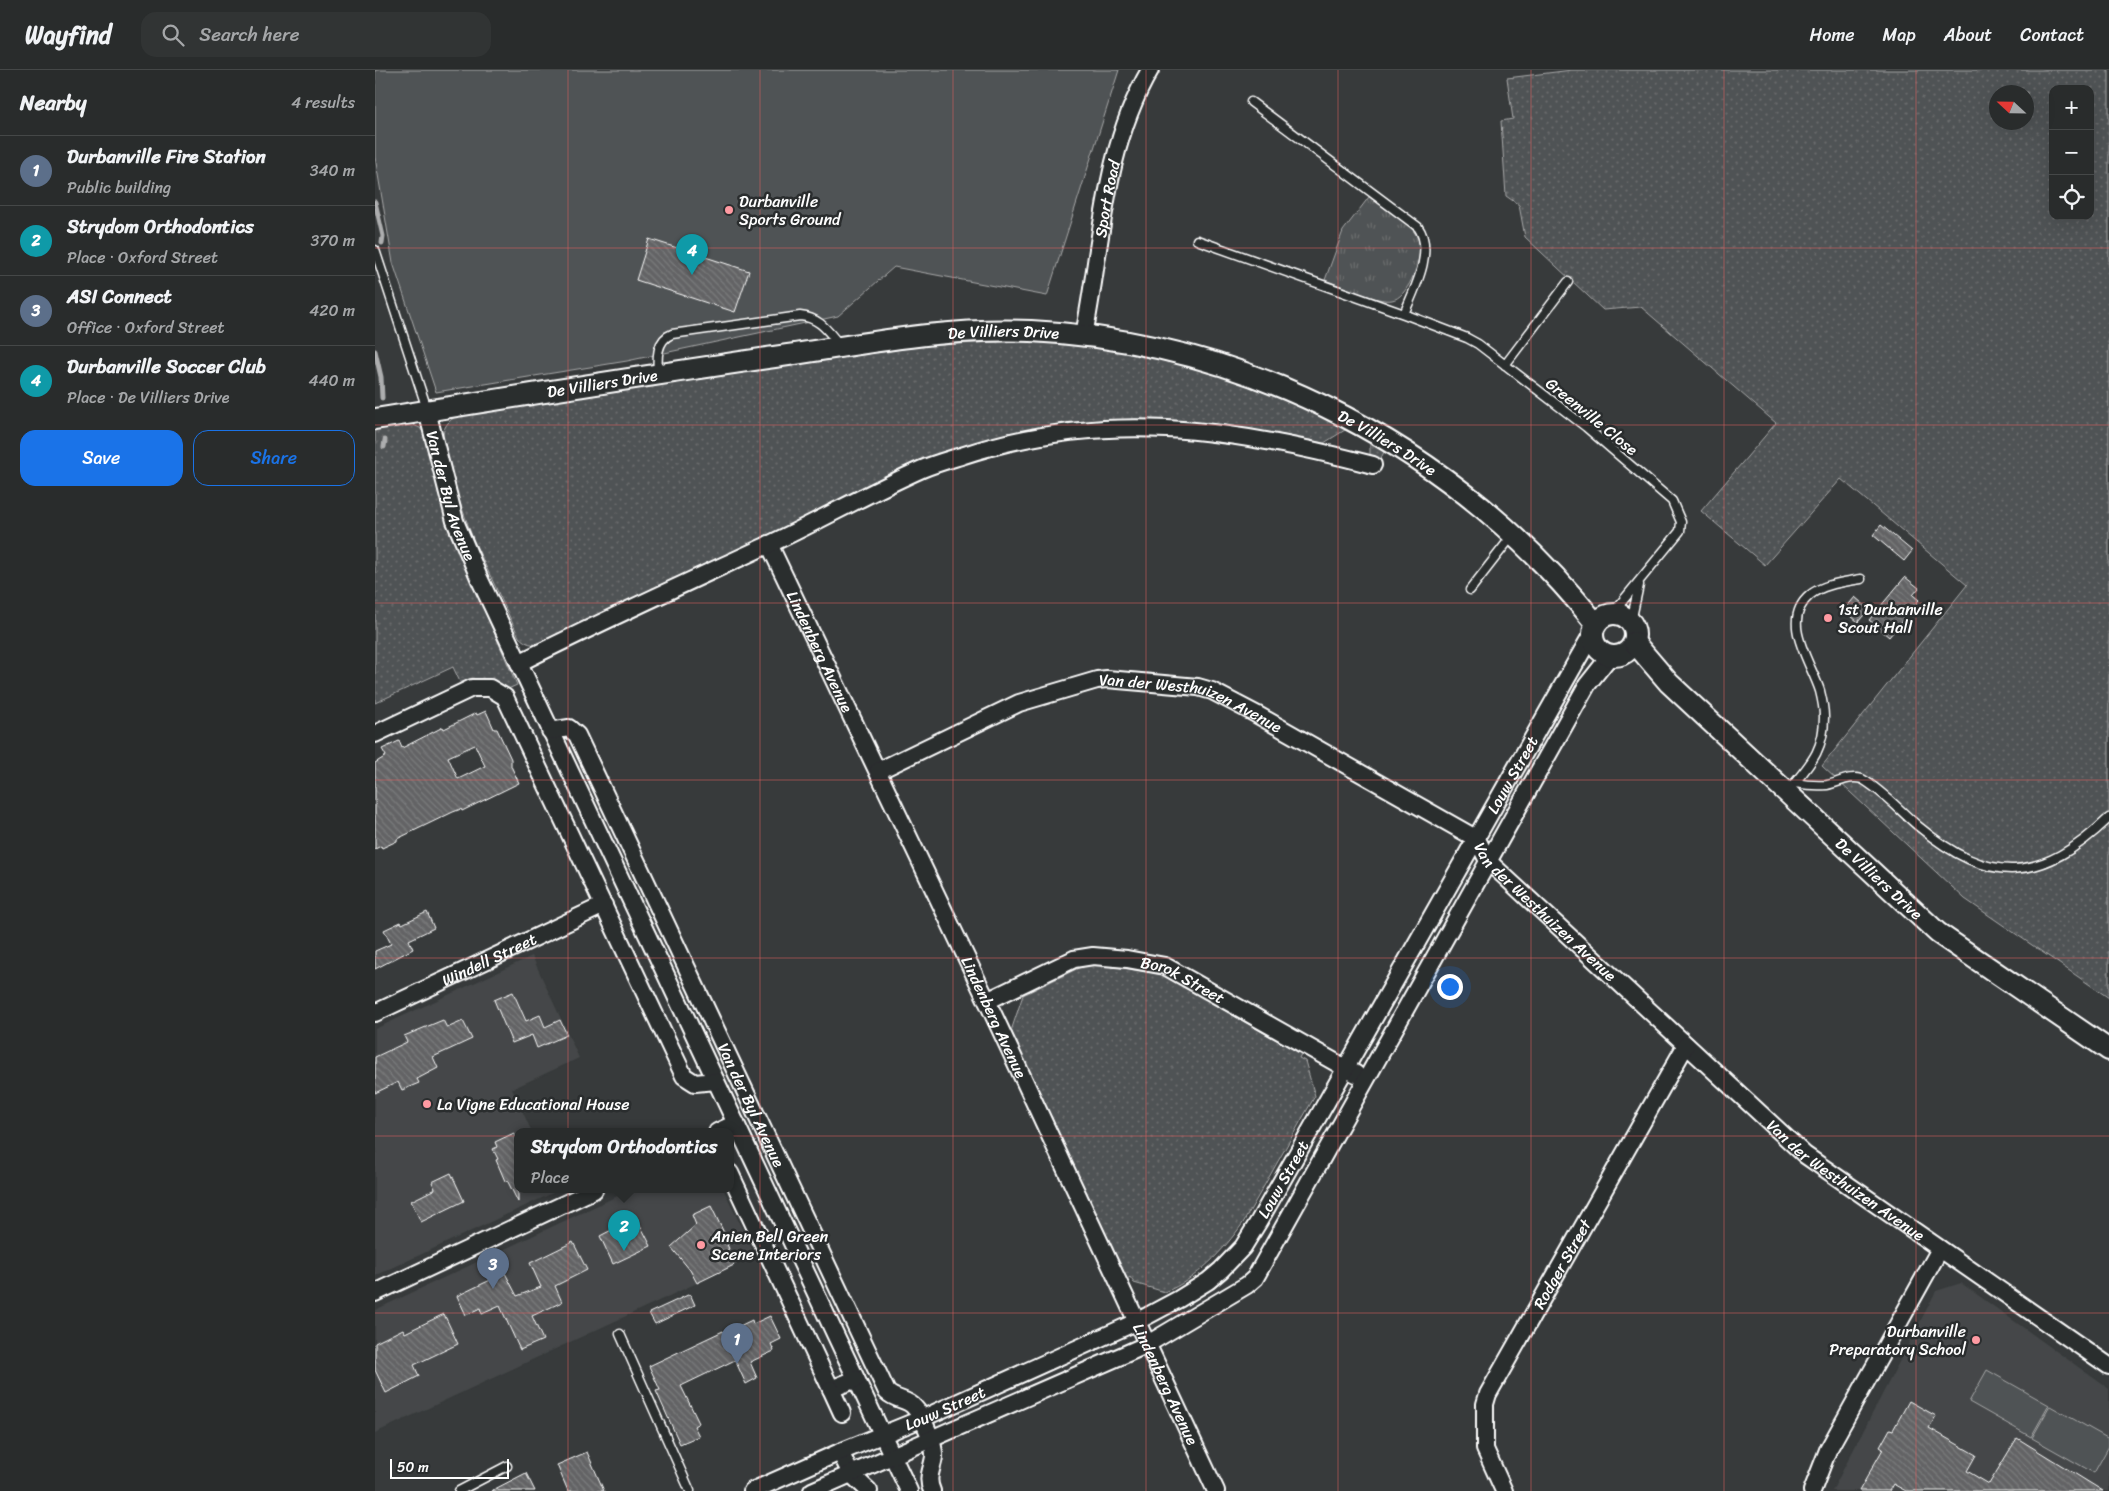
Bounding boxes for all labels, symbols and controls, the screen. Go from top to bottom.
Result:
search box [141,12,491,57]
text: Wayfind [25,14,111,56]
text: Search here [199,18,299,51]
text: Home [1810,19,1855,51]
text: Map [1883,19,1916,51]
text: About [1944,19,1992,51]
text: Contact [2020,19,2084,51]
icon: search [159,21,187,49]
text: Nearby [20,84,86,122]
north arrow [1989,85,2034,130]
map controls [2049,85,2094,220]
button: + [2049,85,2094,130]
text: 4 results [291,88,355,117]
button: − [2049,130,2094,175]
text: Durbanville Fire Station [67,140,266,173]
text: 1 [33,156,39,185]
text: 340 m [310,156,355,185]
street label: Sport Road [1086,156,1129,240]
text: Public building [67,173,171,202]
button: locate [2049,175,2094,220]
place label: Durbanville Sports Ground [739,187,842,234]
marker: Durbanville Sports Ground [723,204,735,216]
text: Strydom Orthodontics [67,210,254,243]
text: 2 [31,226,41,255]
text: 370 m [311,226,355,255]
pin: 4 [676,234,708,275]
text: Place · Oxford Street [67,243,218,272]
text: ASI Connect [67,280,172,313]
text: 3 [32,296,40,325]
text: 420 m [309,296,355,325]
text: Office · Oxford Street [67,313,225,342]
street label: De Villiers Drive [947,316,1061,348]
text: Durbanville Soccer Club [67,350,266,383]
street label: De Villiers Drive [545,361,660,406]
text: 4 [31,366,41,395]
text: 440 m [308,366,355,395]
street label: Greenville Close [1539,370,1645,463]
text: Place · De Villiers Drive [67,383,230,412]
street label: De Villiers Drive [1332,401,1443,484]
street label: Van der Byl Avenue [418,427,484,566]
button: Save [20,430,183,486]
button: Share [193,430,355,486]
street label: Lindenberg Avenue [778,586,861,718]
place label: 1st Durbanville Scout Hall [1838,595,1943,642]
marker: 1st Durbanville Scout Hall [1822,612,1834,624]
street label: Van der Westhuizen Avenue [1098,665,1288,741]
street label: Louw Street [1479,730,1546,819]
street label: De Villiers Drive [1828,830,1930,928]
street label: Van der Westhuizen Avenue [1466,837,1624,989]
street label: Windell Street [437,925,542,995]
street label: Borok Street [1138,948,1230,1012]
street label: Lindenberg Avenue [953,951,1035,1084]
your location [1437,974,1463,1000]
street label: Van der Byl Avenue [709,1038,793,1173]
place label: La Vigne Educational House [437,1090,629,1119]
marker: La Vigne Educational House [421,1098,433,1110]
street label: Van der Westhuizen Avenue [1759,1112,1931,1249]
popup [514,1128,734,1193]
text: Strydom Orthodontics [531,1130,717,1163]
street label: Louw Street [1249,1135,1317,1224]
text: Place [531,1163,569,1192]
pin: 2 [608,1210,640,1251]
street label: Rodger Street [1525,1213,1600,1315]
place label: Anien Bell Green Scene Interiors [710,1222,829,1269]
marker: Anien Bell Green Scene Interiors [695,1239,707,1251]
pin: 3 [477,1248,509,1289]
place label: Durbanville Preparatory School [1829,1317,1966,1364]
street label: Lindenberg Avenue [1124,1318,1207,1450]
pin: 1 [721,1323,753,1364]
marker: Durbanville Preparatory School [1970,1334,1982,1346]
street label: Louw Street [900,1378,990,1439]
text: 50 m [397,1455,429,1480]
scale bar [390,1456,509,1479]

